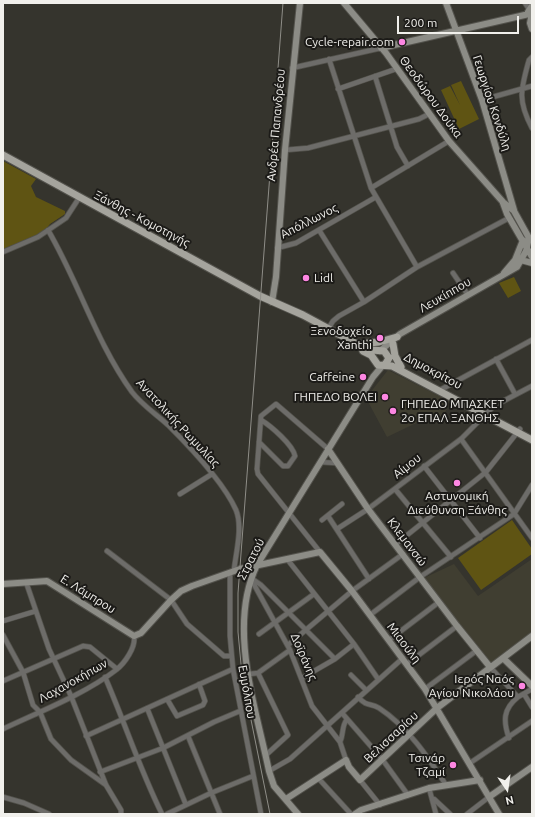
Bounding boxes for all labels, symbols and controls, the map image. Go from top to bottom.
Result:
scale bar [399,8,521,34]
text: 200 m [404,16,437,29]
place label: Cycle-repair.com [305,35,394,49]
marker: Cycle-repair.com [397,37,407,47]
street label: Θεοδώρου Δούκα [396,53,466,141]
street label: Γεωργίου Κονδύλη [470,53,514,153]
street label: Ανδρέα Παπανδρέου [264,68,288,182]
street label: Ξάνθης - Κομοτηνής [92,188,192,250]
street label: Απόλλωνος [278,200,340,242]
place label: Lidl [314,271,333,285]
marker: Lidl [301,273,311,283]
street label: Λευκίππου [417,274,473,316]
place label: Ξενοδοχείο Xanthi [311,324,372,352]
marker: Ξενοδοχείο Xanthi [375,333,385,343]
street label: Δημοκρίτου [401,350,465,392]
place label: Caffeine [309,370,355,384]
marker: Caffeine [358,372,368,382]
street label: Ανατολικής Ρωμυλίας [133,376,223,470]
place label: ΓΗΠΕΔΟ ΒΟΛΕΙ [294,390,377,404]
marker: ΓΗΠΕΔΟ ΒΟΛΕΙ [380,392,390,402]
place label: ΓΗΠΕΔΟ ΜΠΑΣΚΕΤ 2ο ΕΠΑΛ ΞΑΝΘΗΣ [401,397,504,425]
marker: ΓΗΠΕΔΟ ΜΠΑΣΚΕΤ 2ο ΕΠΑΛ ΞΑΝΘΗΣ [388,406,398,416]
street label: Αίμου [390,451,424,481]
marker: Αστυνομική Διεύθυνση Ξάνθης [452,478,462,488]
place label: Αστυνομική Διεύθυνση Ξάνθης [407,489,507,517]
street label: Κλεμανσώ [384,515,430,569]
street label: Στρατού [234,536,268,582]
street label: Ε. Λάμπρου [58,571,118,617]
street label: Μιαούλη [384,620,424,666]
street label: Δοϊράνης [288,631,320,683]
street label: Λαχανοκήπων [36,656,110,706]
street label: Ευμόλπου [235,664,259,720]
place label: Ιερός Ναός Αγίου Νικολάου [429,672,514,700]
marker: Ιερός Ναός Αγίου Νικολάου [517,681,527,691]
street label: Βελισσαρίου [361,708,421,766]
place label: Τσινάρ Τζαμί [408,751,445,779]
marker: Τσινάρ Τζαμί [448,760,458,770]
north arrow [487,769,527,809]
text: N [504,794,515,807]

